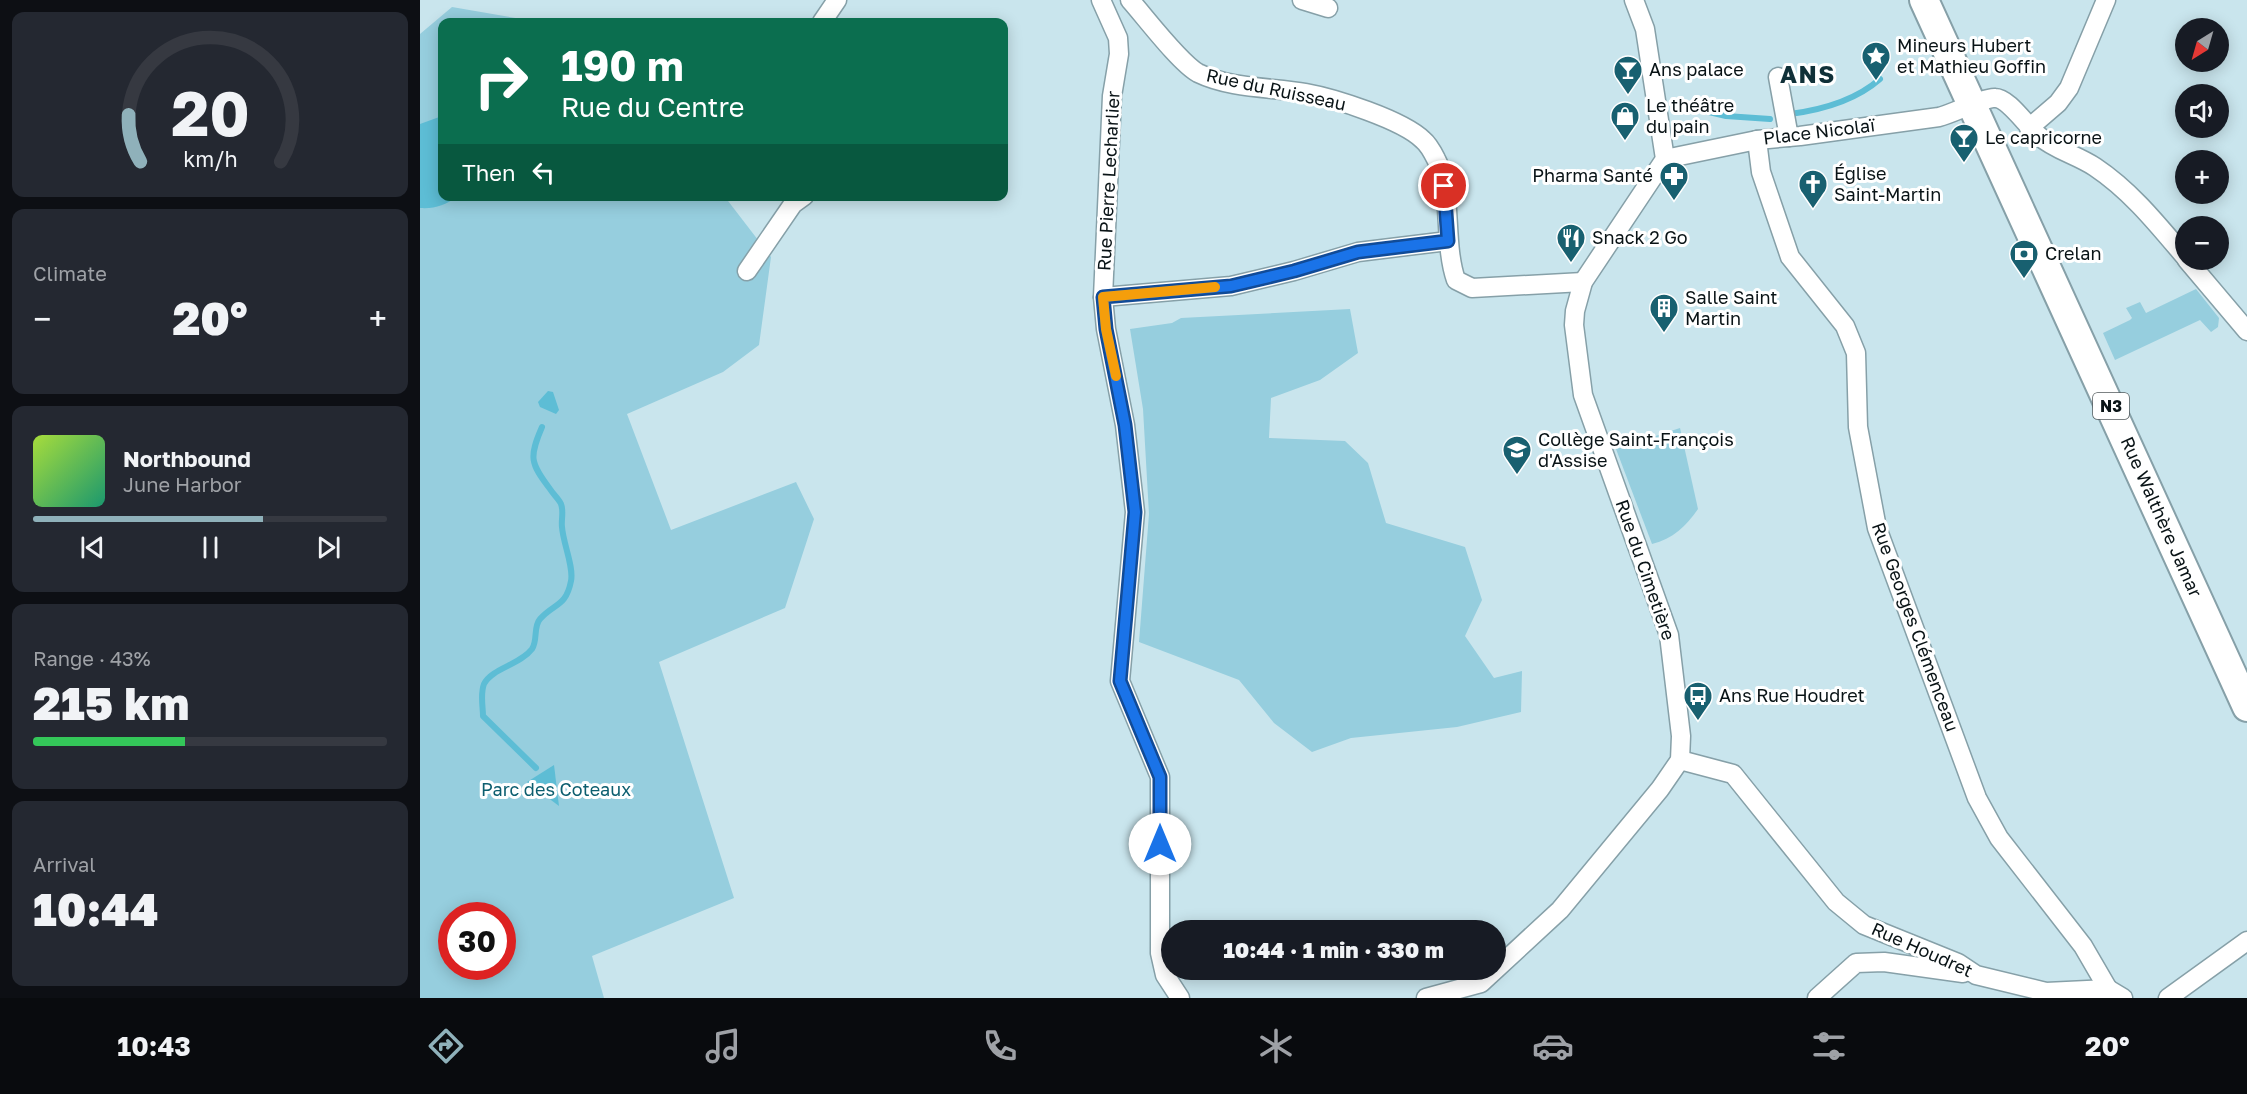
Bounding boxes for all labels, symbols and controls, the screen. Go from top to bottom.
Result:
north arrow [2175,18,2229,72]
map controls [2175,18,2229,270]
place label: Mineurs Hubert et Mathieu Goffin [1897,34,2046,77]
text: 190 m [561,40,684,90]
place icon: Mineurs Hubert et Mathieu Goffin [1860,40,1892,82]
icon: right [462,42,540,120]
bar icon: Ans palace [1612,54,1644,96]
place label: Ans palace [1649,58,1744,80]
district label: ANS [1780,59,1836,88]
street label: Rue du Ruisseau [1204,63,1348,115]
text: 20 [171,75,249,150]
button: sound [2175,84,2229,138]
street label: Rue Pierre Lecharlier [1092,90,1124,272]
text: Rue du Centre [561,91,744,123]
place label: Le théâtre du pain [1646,94,1734,137]
shop icon: Le théâtre du pain [1609,100,1641,142]
street label: Place Nicolaï [1762,113,1877,149]
bar icon: Le capricorne [1948,122,1980,164]
place label: Le capricorne [1985,126,2102,148]
text: km/h [183,146,237,172]
button: + [2175,150,2229,204]
icon: left [527,156,560,189]
text: Then [462,159,515,186]
pin [1418,160,1469,211]
pharmacy icon: Pharma Santé [1658,160,1690,202]
place label: Église Saint-Martin [1834,162,1941,205]
place label: Pharma Santé [1532,164,1653,186]
church icon: Église Saint-Martin [1797,168,1829,210]
icon: arrive [1427,169,1460,202]
button: − [2175,216,2229,270]
restaurant icon: Snack 2 Go [1555,222,1587,264]
place label: Snack 2 Go [1592,226,1688,248]
bank icon: Crelan [2008,238,2040,280]
place label: Crelan [2045,242,2102,264]
text: Climate [33,261,107,285]
place label: Salle Saint Martin [1685,286,1778,329]
text: 20° [172,291,248,345]
building icon: Salle Saint Martin [1648,292,1680,334]
text: − [33,299,51,338]
text: + [369,299,387,338]
road number: N3 [2093,393,2129,419]
place label: Collège Saint-François d'Assise [1538,428,1734,471]
street label: Rue Walthère Jamar [2117,433,2207,600]
school or university icon: Collège Saint-François d'Assise [1501,434,1533,476]
text: Northbound [123,445,251,472]
text: June Harbor [123,472,242,496]
street label: Rue du Cimetière [1612,496,1680,643]
street label: Rue Georges Clémenceau [1868,519,1964,734]
icon: previous [76,531,109,564]
icon: pause [194,531,227,564]
icon: next [312,531,345,564]
text: Range · 43% [33,646,151,670]
text: 215 km [33,676,189,730]
bus stop icon: Ans Rue Houdret [1682,680,1714,722]
place label: Ans Rue Houdret [1719,684,1865,706]
park label: Parc des Coteaux [481,778,631,800]
position arrow [1128,812,1192,876]
text: Arrival [33,852,96,876]
text: 10:44 [33,882,158,936]
speed limit sign: 30 [438,902,516,980]
street label: Rue Houdret [1868,917,1977,981]
text: 10:44 · 1 min · 330 m [1223,936,1444,963]
icon: directions [425,1025,467,1067]
icon: music [702,1025,744,1067]
icon: phone [979,1025,1021,1067]
icon: climate [1255,1025,1297,1067]
icon: car [1532,1025,1574,1067]
icon: filters [1808,1025,1850,1067]
text: 10:43 [117,1030,191,1062]
text: 20° [2085,1030,2130,1062]

